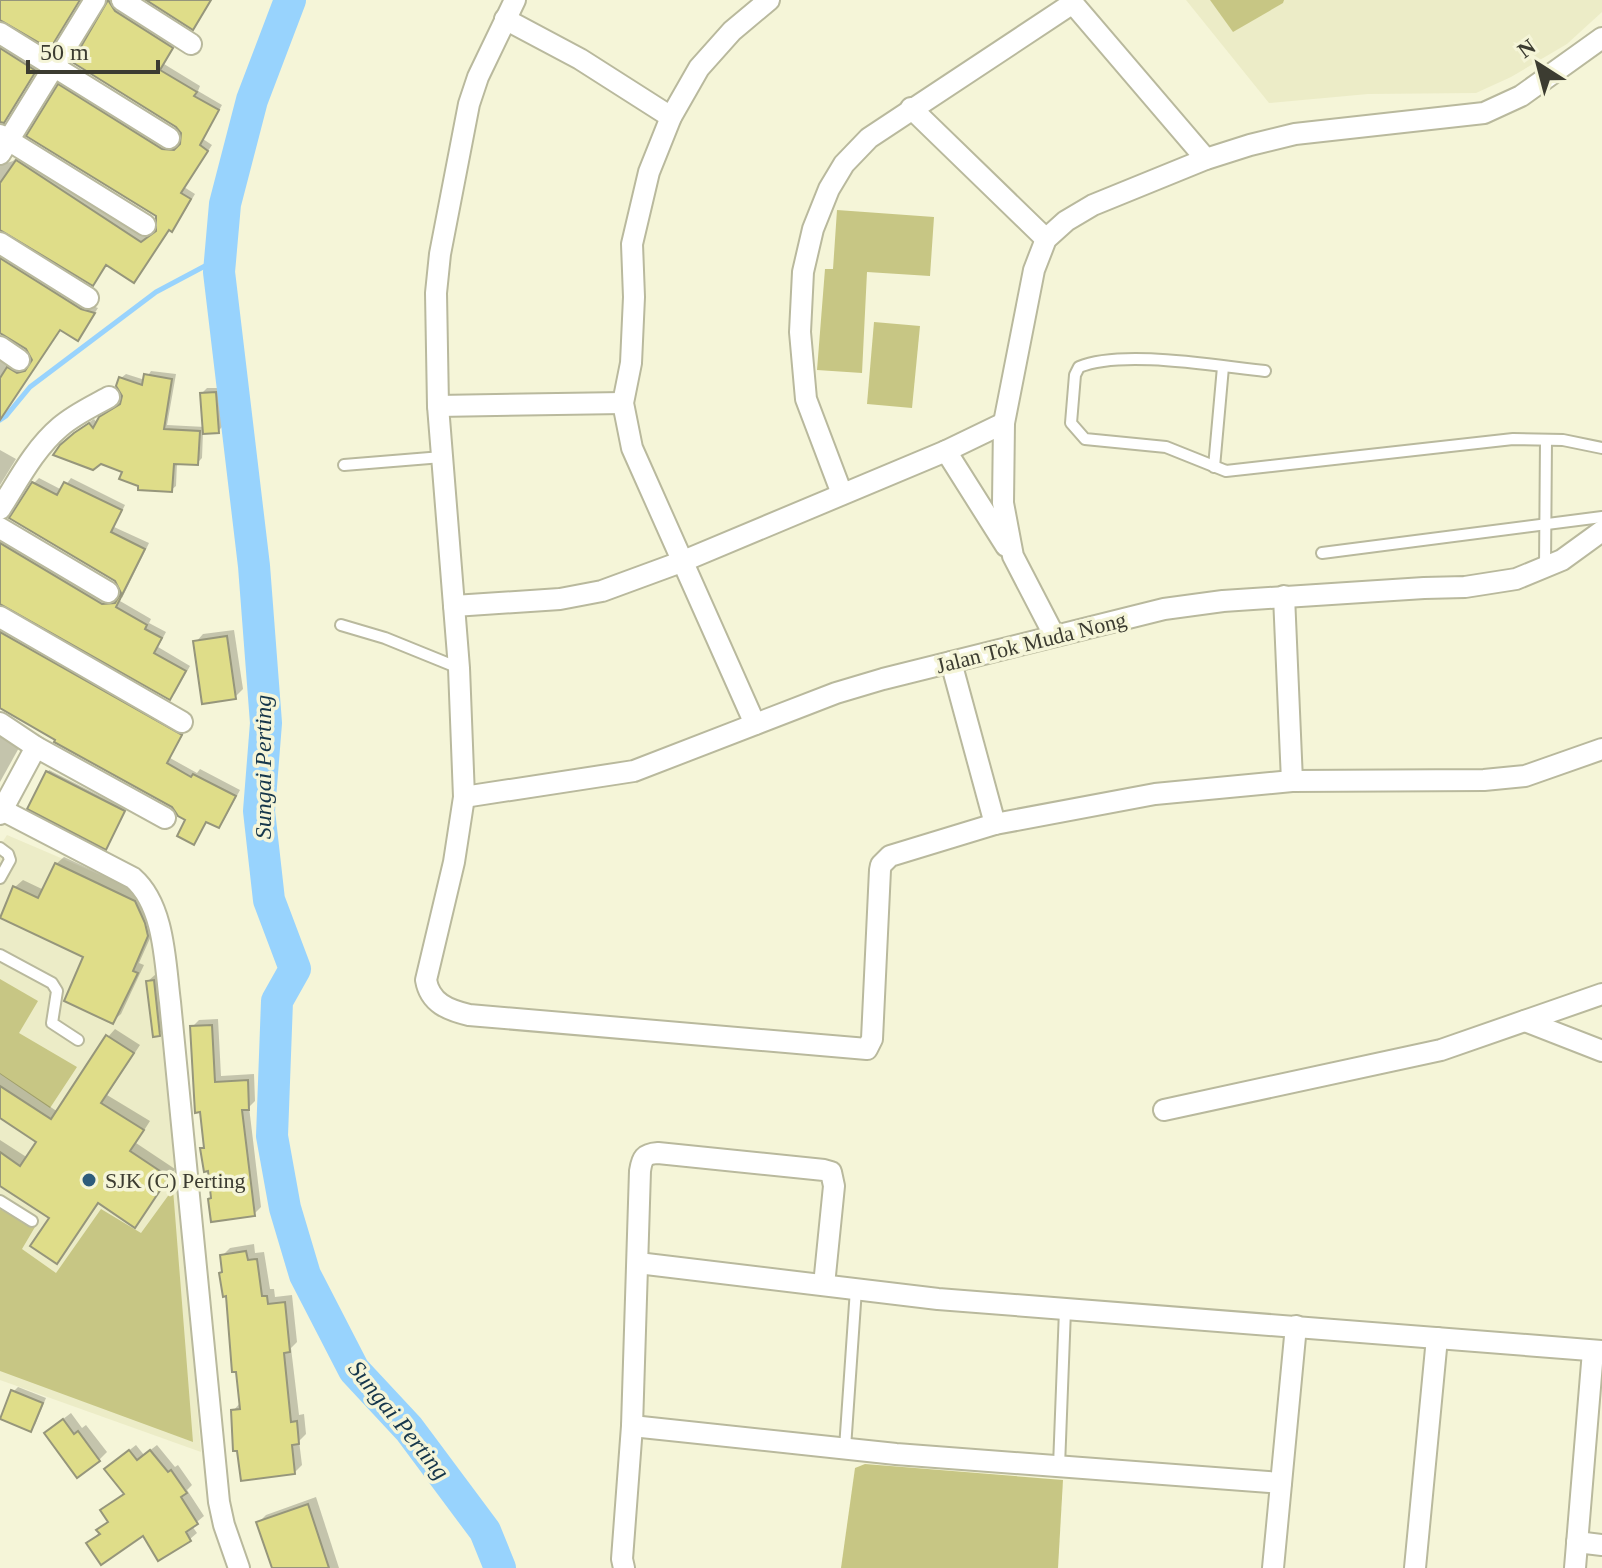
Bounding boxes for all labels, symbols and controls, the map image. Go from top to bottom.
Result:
scale bar [28,24,158,74]
north arrow [1498,24,1578,104]
text: N [1513,33,1540,63]
text: 50 m [40,39,89,65]
street label: Jalan Tok Muda Nong [933,607,1129,678]
water label: Sungai Perting [250,695,276,839]
place label: SJK (C) Perting [105,1168,246,1193]
marker: SJK (C) Perting [80,1171,98,1189]
water label: Sungai Perting [343,1356,455,1484]

